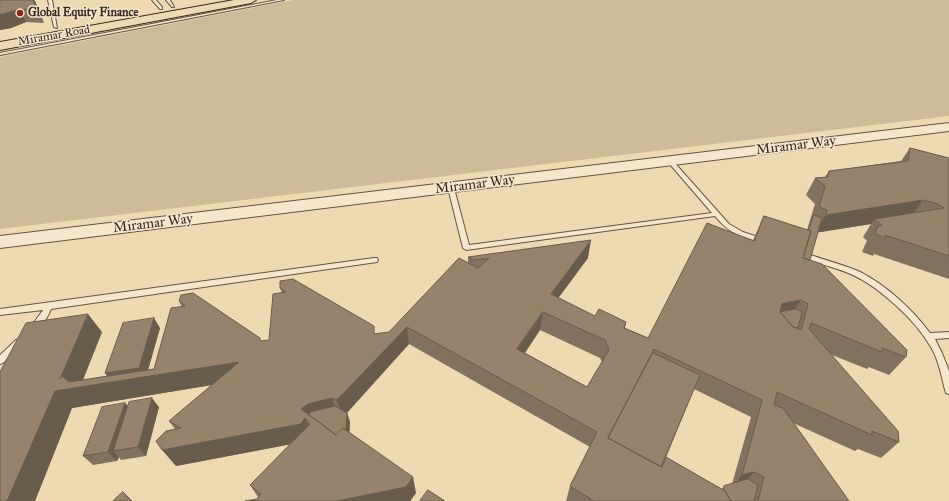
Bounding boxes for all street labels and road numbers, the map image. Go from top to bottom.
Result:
street label: Miramar Road [17,23,91,49]
street label: Miramar Way [755,133,837,159]
street label: Miramar Way [434,172,516,198]
street label: Miramar Way [112,211,194,237]

